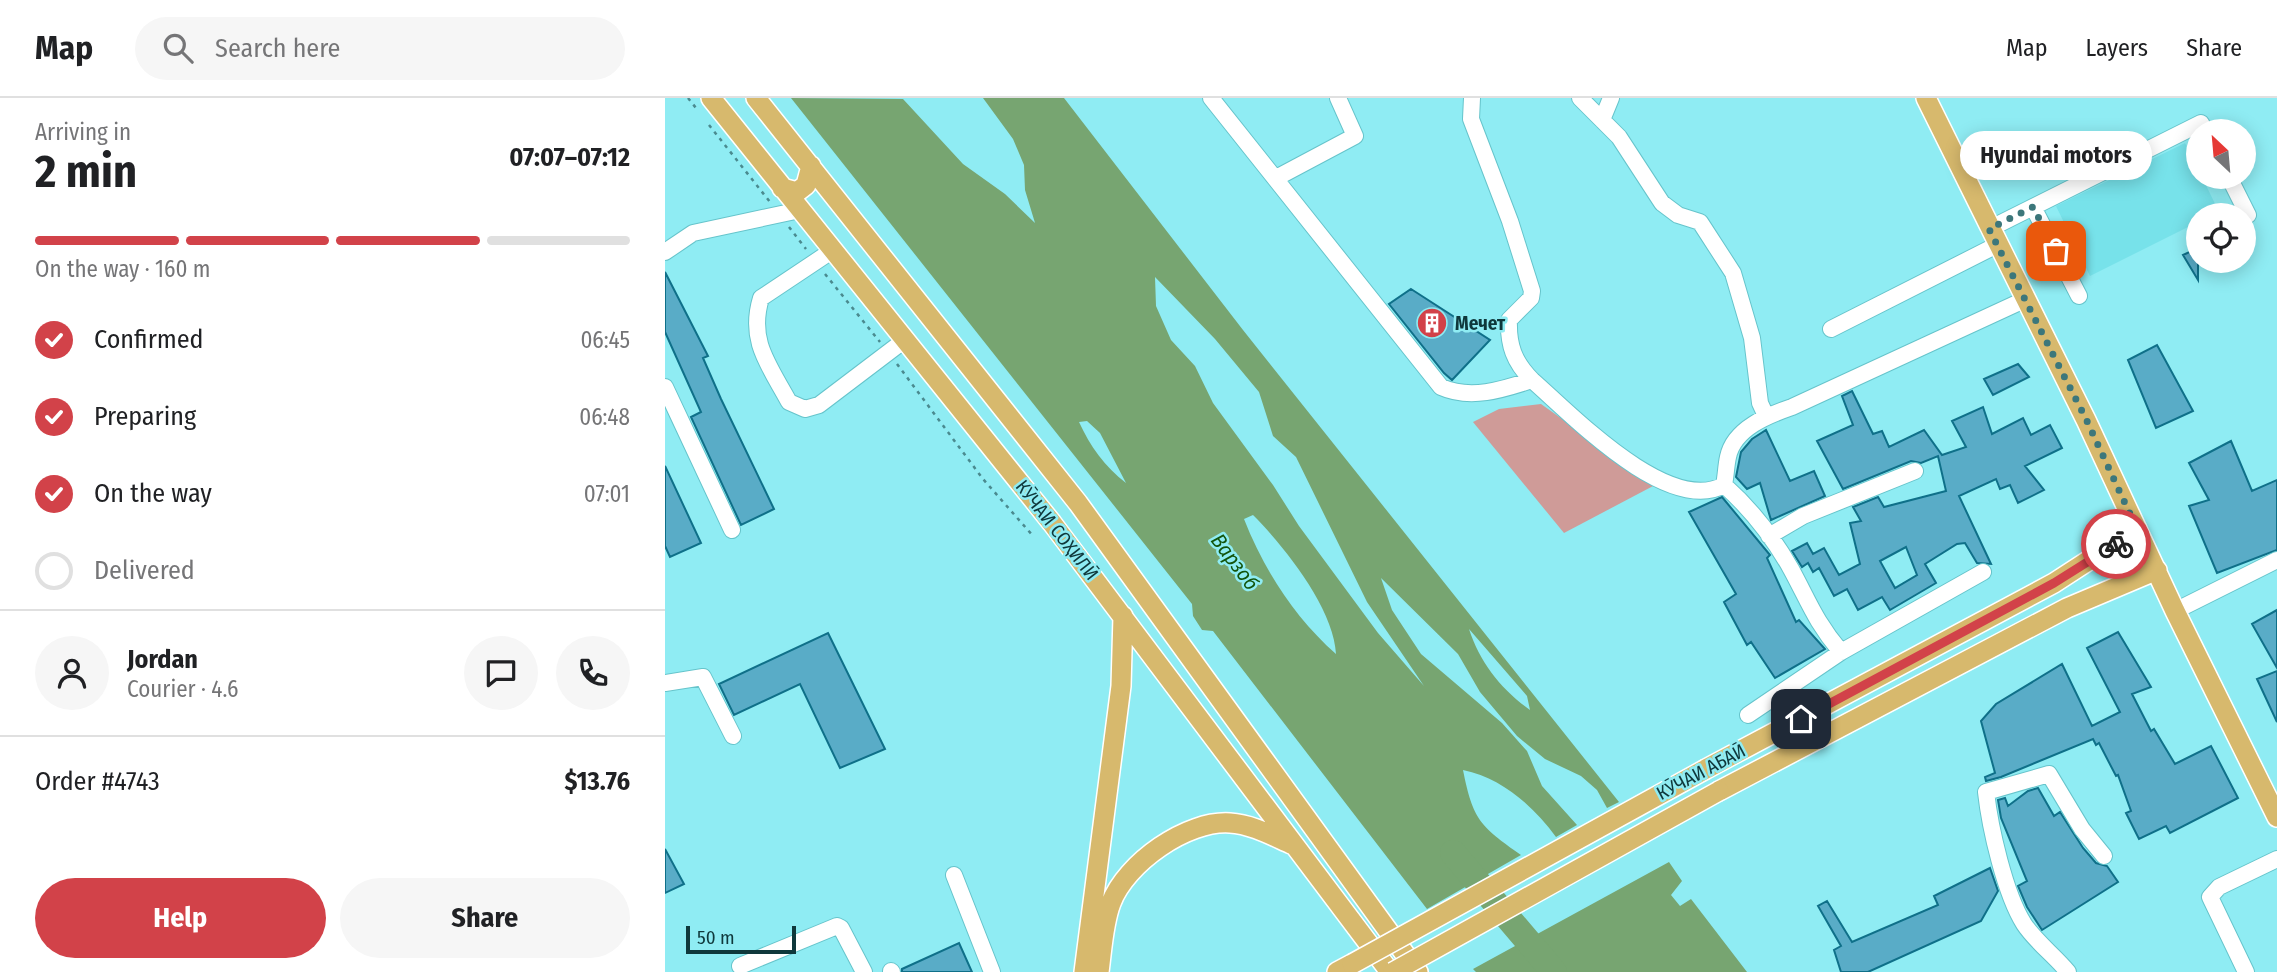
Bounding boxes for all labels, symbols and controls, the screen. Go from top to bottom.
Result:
search box [135,17,625,80]
text: Map [35,28,93,68]
icon: search [159,29,197,67]
text: Search here [215,33,340,64]
text: Map [2006,34,2048,62]
text: Layers [2086,34,2148,62]
text: Share [2186,34,2242,62]
text: Arriving in [35,118,131,146]
north arrow [2186,119,2256,189]
map controls [2186,119,2256,273]
callout: Hyundai motors [1960,132,2152,181]
text: Hyundai motors [1980,141,2132,169]
text: 07:07–07:12 [509,142,630,173]
text: 2 min [35,144,137,199]
button: locate [2186,203,2256,273]
pin [2026,221,2086,281]
icon: bag [2037,232,2075,270]
text: On the way · 160 m [35,255,210,283]
building icon: Мечет [1415,306,1449,340]
place label: Мечет [1455,312,1506,335]
icon: check [35,321,73,359]
text: Confirmed [94,324,204,355]
text: 06:45 [580,326,630,354]
icon: check [35,398,73,436]
text: Preparing [94,401,196,432]
text: 06:48 [579,403,630,431]
icon: check [35,475,73,513]
street label: КӮЧАИ СОҲИЛӢ [1011,475,1103,585]
text: On the way [94,478,212,509]
text: 07:01 [584,480,630,508]
courier [2081,509,2151,579]
icon: bike [2097,525,2135,563]
water label: Варзоб [1205,529,1265,595]
text: Delivered [94,555,195,586]
button: person [35,636,109,710]
button: chat [464,636,538,710]
button: phone [556,636,630,710]
text: Jordan [127,644,198,675]
text: Courier · 4.6 [127,675,238,703]
pin [1771,689,1831,749]
icon: home [1782,700,1820,738]
street label: КӮЧАИ АБАӢ [1653,739,1749,805]
text: Order #4743 [35,766,160,797]
text: $13.76 [565,766,630,797]
button: Help [35,878,326,958]
button: Share [340,878,630,958]
scale bar [686,923,796,955]
text: 50 m [697,926,735,949]

